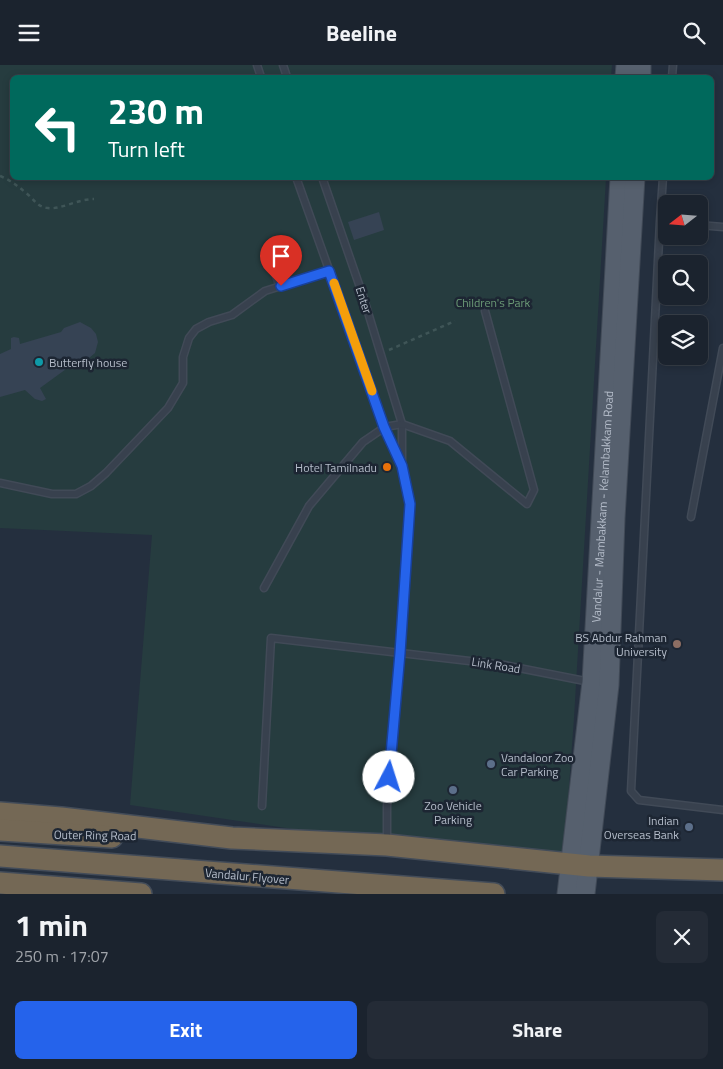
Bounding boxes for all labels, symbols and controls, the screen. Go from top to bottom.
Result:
text: Beeline [326,16,397,50]
icon: menu [15,19,43,47]
icon: search [680,19,708,47]
text: 230 m [108,84,204,138]
icon: left [25,95,90,160]
text: Turn left [108,132,185,166]
north arrow [658,195,708,245]
map controls [658,195,708,365]
pin [260,235,302,286]
icon: arrive [267,242,295,270]
button: search [658,255,708,305]
street label: Enter [351,284,377,316]
park label: Children's Park [456,293,531,312]
button: layers [658,315,708,365]
place label: Butterfly house [49,353,127,372]
marker: Butterfly house [33,356,45,368]
street label: Vandalur - Mambakkam - Kelambakkam Road [586,390,618,623]
place label: Hotel Tamilnadu [295,458,377,477]
marker: Hotel Tamilnadu [381,461,393,473]
place label: BS Abdur Rahman University [575,628,667,661]
marker: BS Abdur Rahman University [671,638,683,650]
street label: Link Road [470,652,522,678]
place label: Vandaloor Zoo Car Parking [501,748,574,781]
position arrow [362,750,414,802]
marker: Vandaloor Zoo Car Parking [485,758,497,770]
marker: Zoo Vehicle Parking [447,784,459,796]
place label: Zoo Vehicle Parking [424,796,482,829]
place label: Indian Overseas Bank [604,811,679,844]
marker: Indian Overseas Bank [683,821,695,833]
street label: Outer Ring Road [54,825,136,845]
street label: Vandalur Flyover [204,863,290,889]
text: 1 min [15,902,88,948]
button: close [656,911,708,963]
text: 250 m · 17:07 [15,944,109,968]
button: Exit [15,1001,357,1059]
button: Share [367,1001,708,1059]

